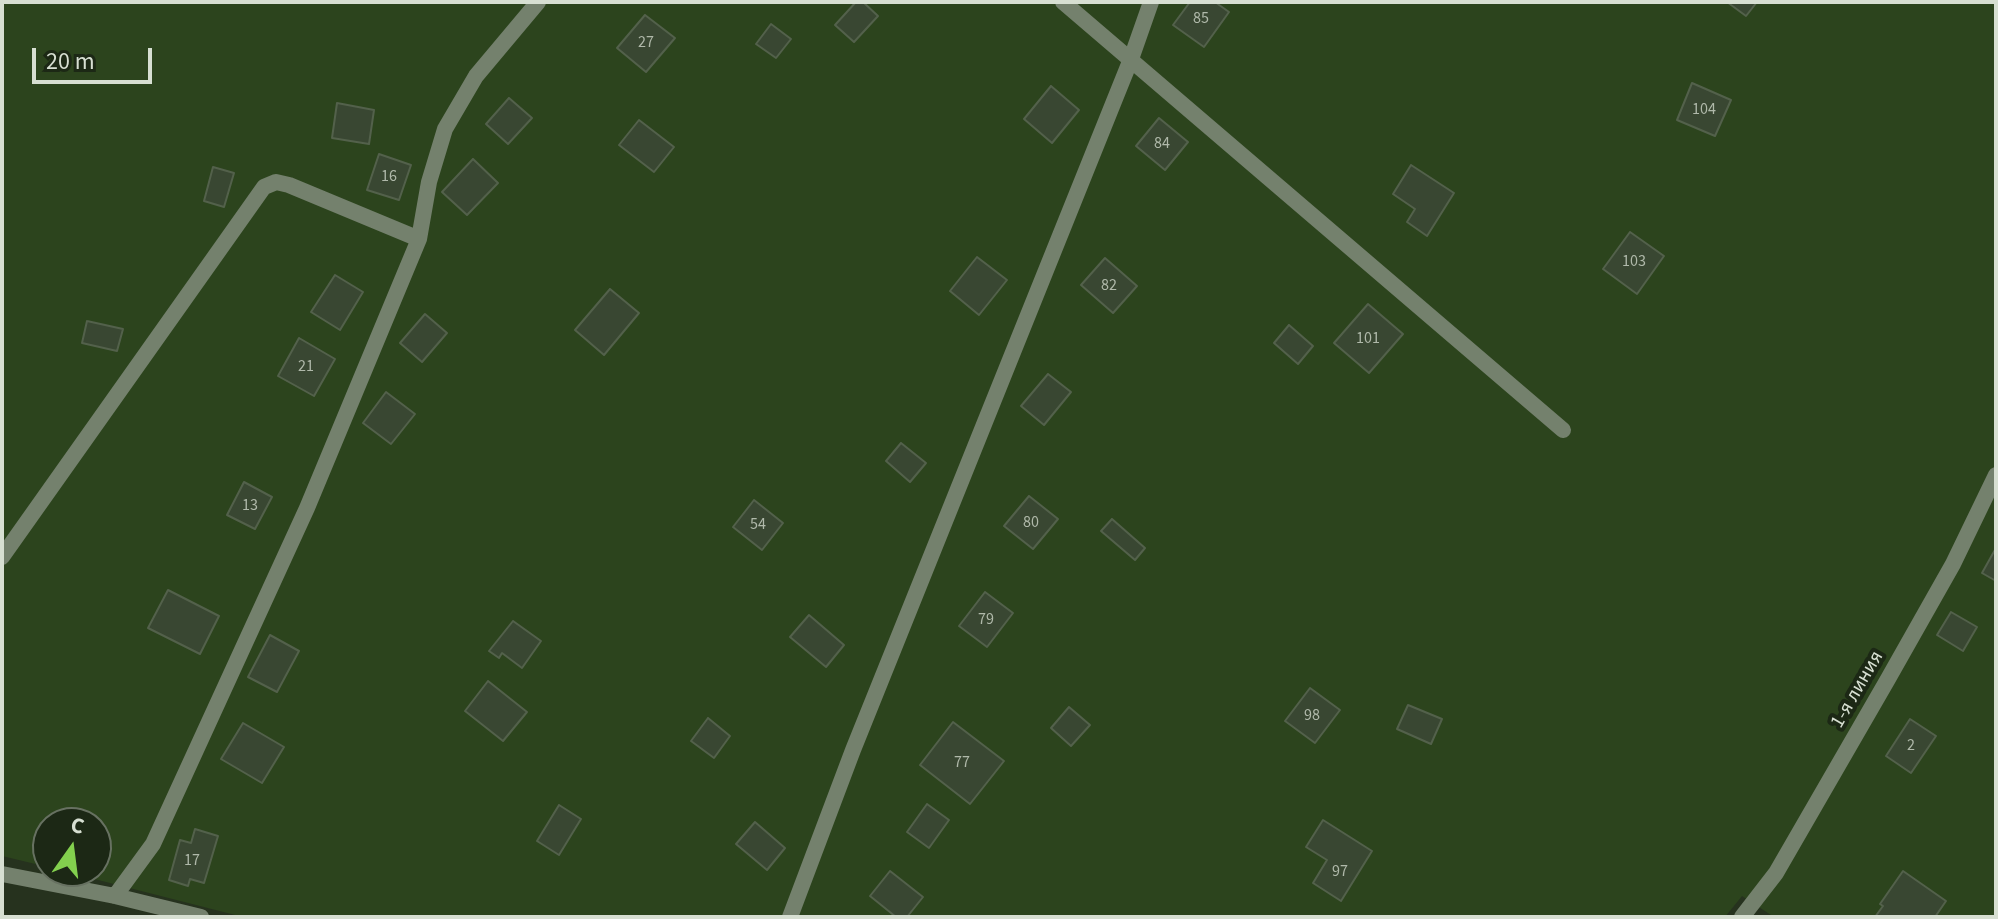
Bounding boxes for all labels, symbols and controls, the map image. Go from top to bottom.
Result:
house number: 85 [1193,9,1209,29]
scale bar [36,32,156,82]
house number: 27 [638,33,654,53]
text: 20 m [46,44,95,79]
house number: 104 [1692,100,1716,120]
house number: 84 [1154,134,1170,154]
house number: 16 [381,167,397,187]
house number: 103 [1622,252,1646,272]
house number: 82 [1101,276,1117,296]
house number: 101 [1356,329,1380,349]
house number: 21 [298,357,314,377]
house number: 13 [242,496,258,516]
house number: 80 [1023,513,1039,533]
house number: 54 [750,515,766,535]
house number: 79 [978,610,994,630]
street label: 1-я линия [1826,647,1890,733]
house number: 98 [1304,706,1320,726]
house number: 2 [1907,736,1915,756]
house number: 77 [954,753,970,773]
north arrow [32,807,112,887]
text: С [67,809,87,843]
house number: 17 [184,851,200,871]
house number: 97 [1332,862,1348,882]

